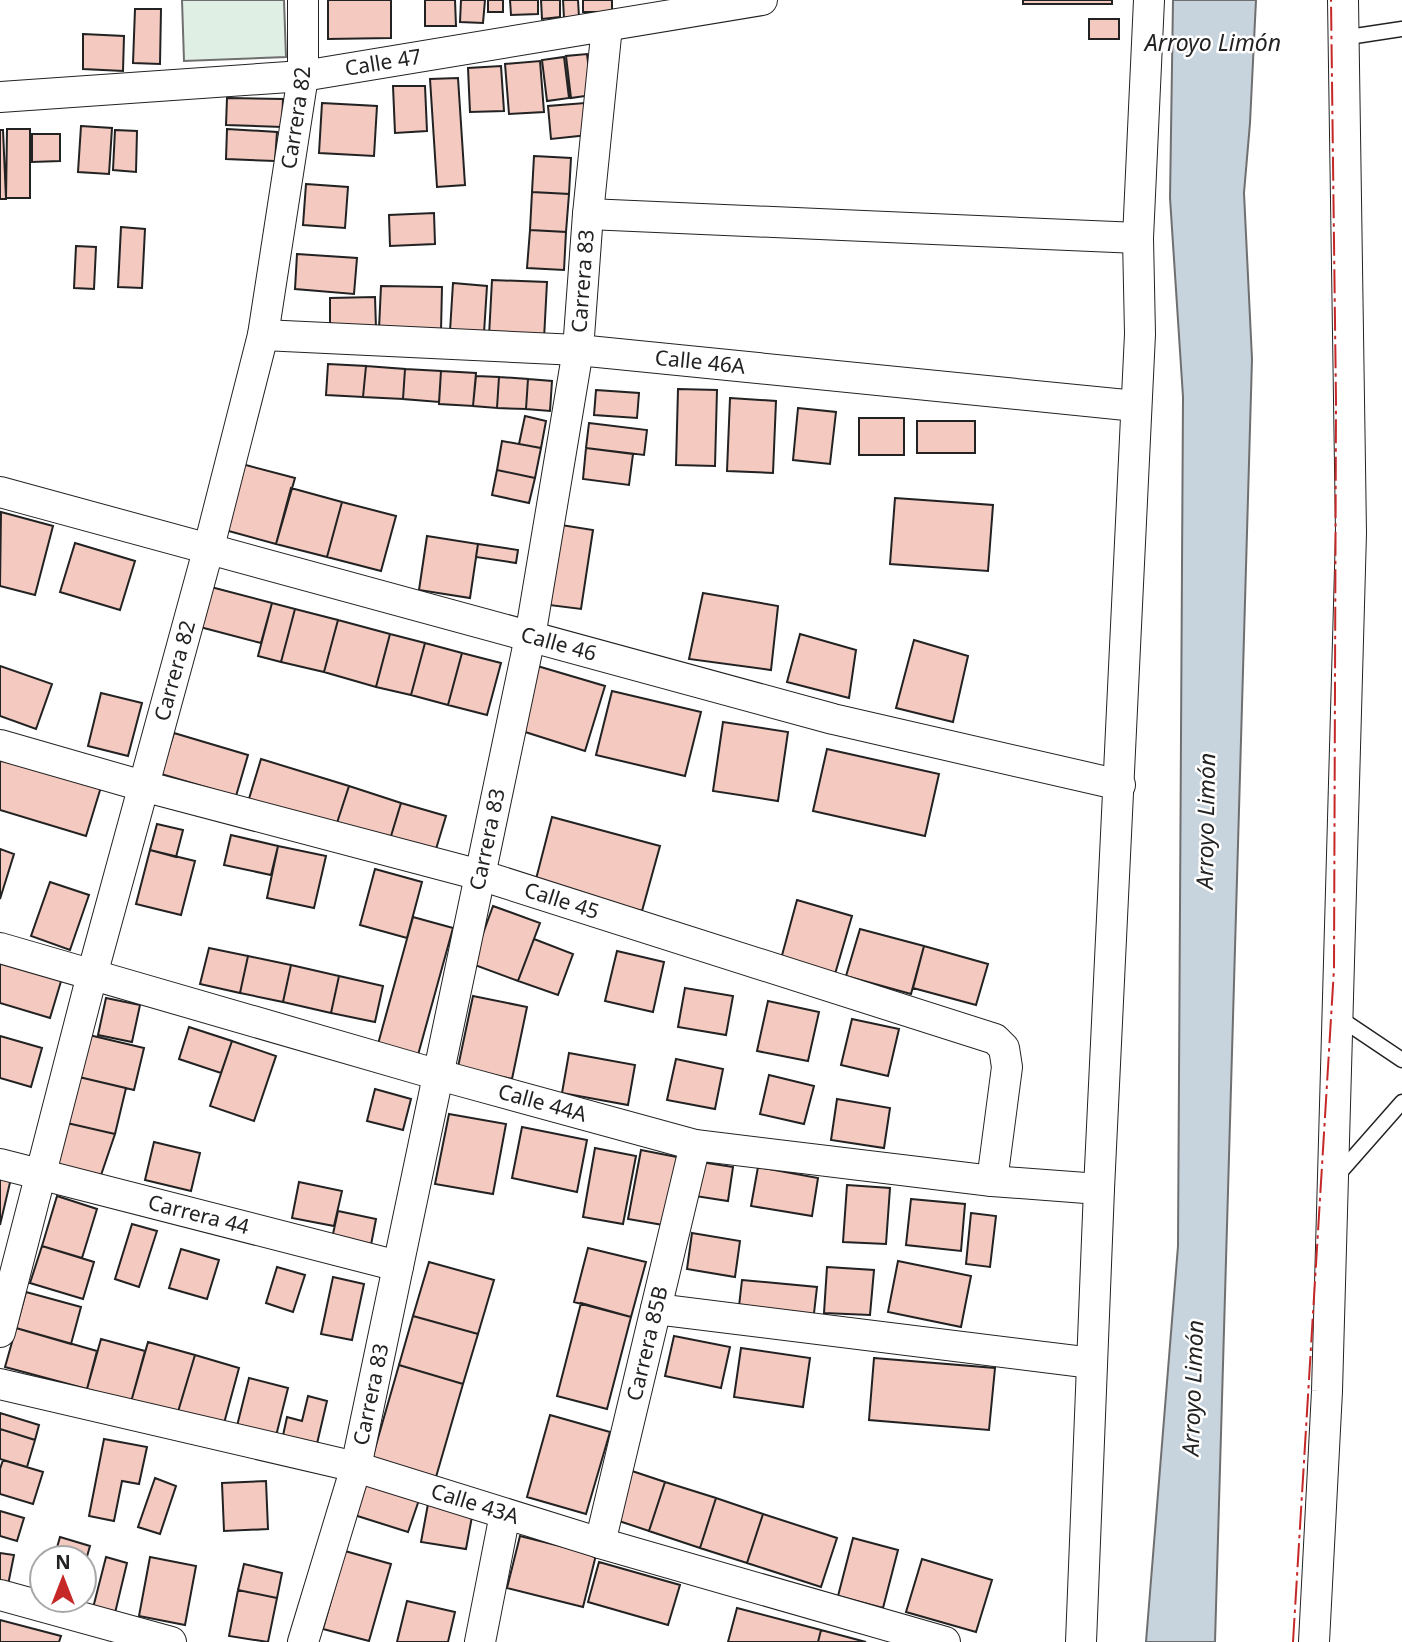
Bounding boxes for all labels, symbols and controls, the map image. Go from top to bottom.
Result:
water label: Arroyo Limón [1143,26,1281,58]
street label: Calle 47 [343,42,423,82]
street label: Carrera 82 [274,66,316,171]
street label: Carrera 83 [564,228,600,334]
street label: Calle 46A [654,343,747,380]
street label: Carrera 82 [147,617,201,724]
street label: Calle 46 [518,620,600,667]
water label: Arroyo Limón [1188,753,1222,891]
street label: Carrera 83 [462,786,511,893]
street label: Calle 45 [521,875,603,925]
street label: Calle 44A [495,1077,590,1128]
street label: Carrera 44 [145,1188,252,1240]
street label: Carrera 85B [619,1283,674,1404]
water label: Arroyo Limón [1174,1319,1210,1459]
street label: Carrera 83 [346,1341,395,1448]
street label: Calle 43A [428,1476,523,1530]
north arrow [28,1544,98,1614]
text: N [55,1549,71,1575]

